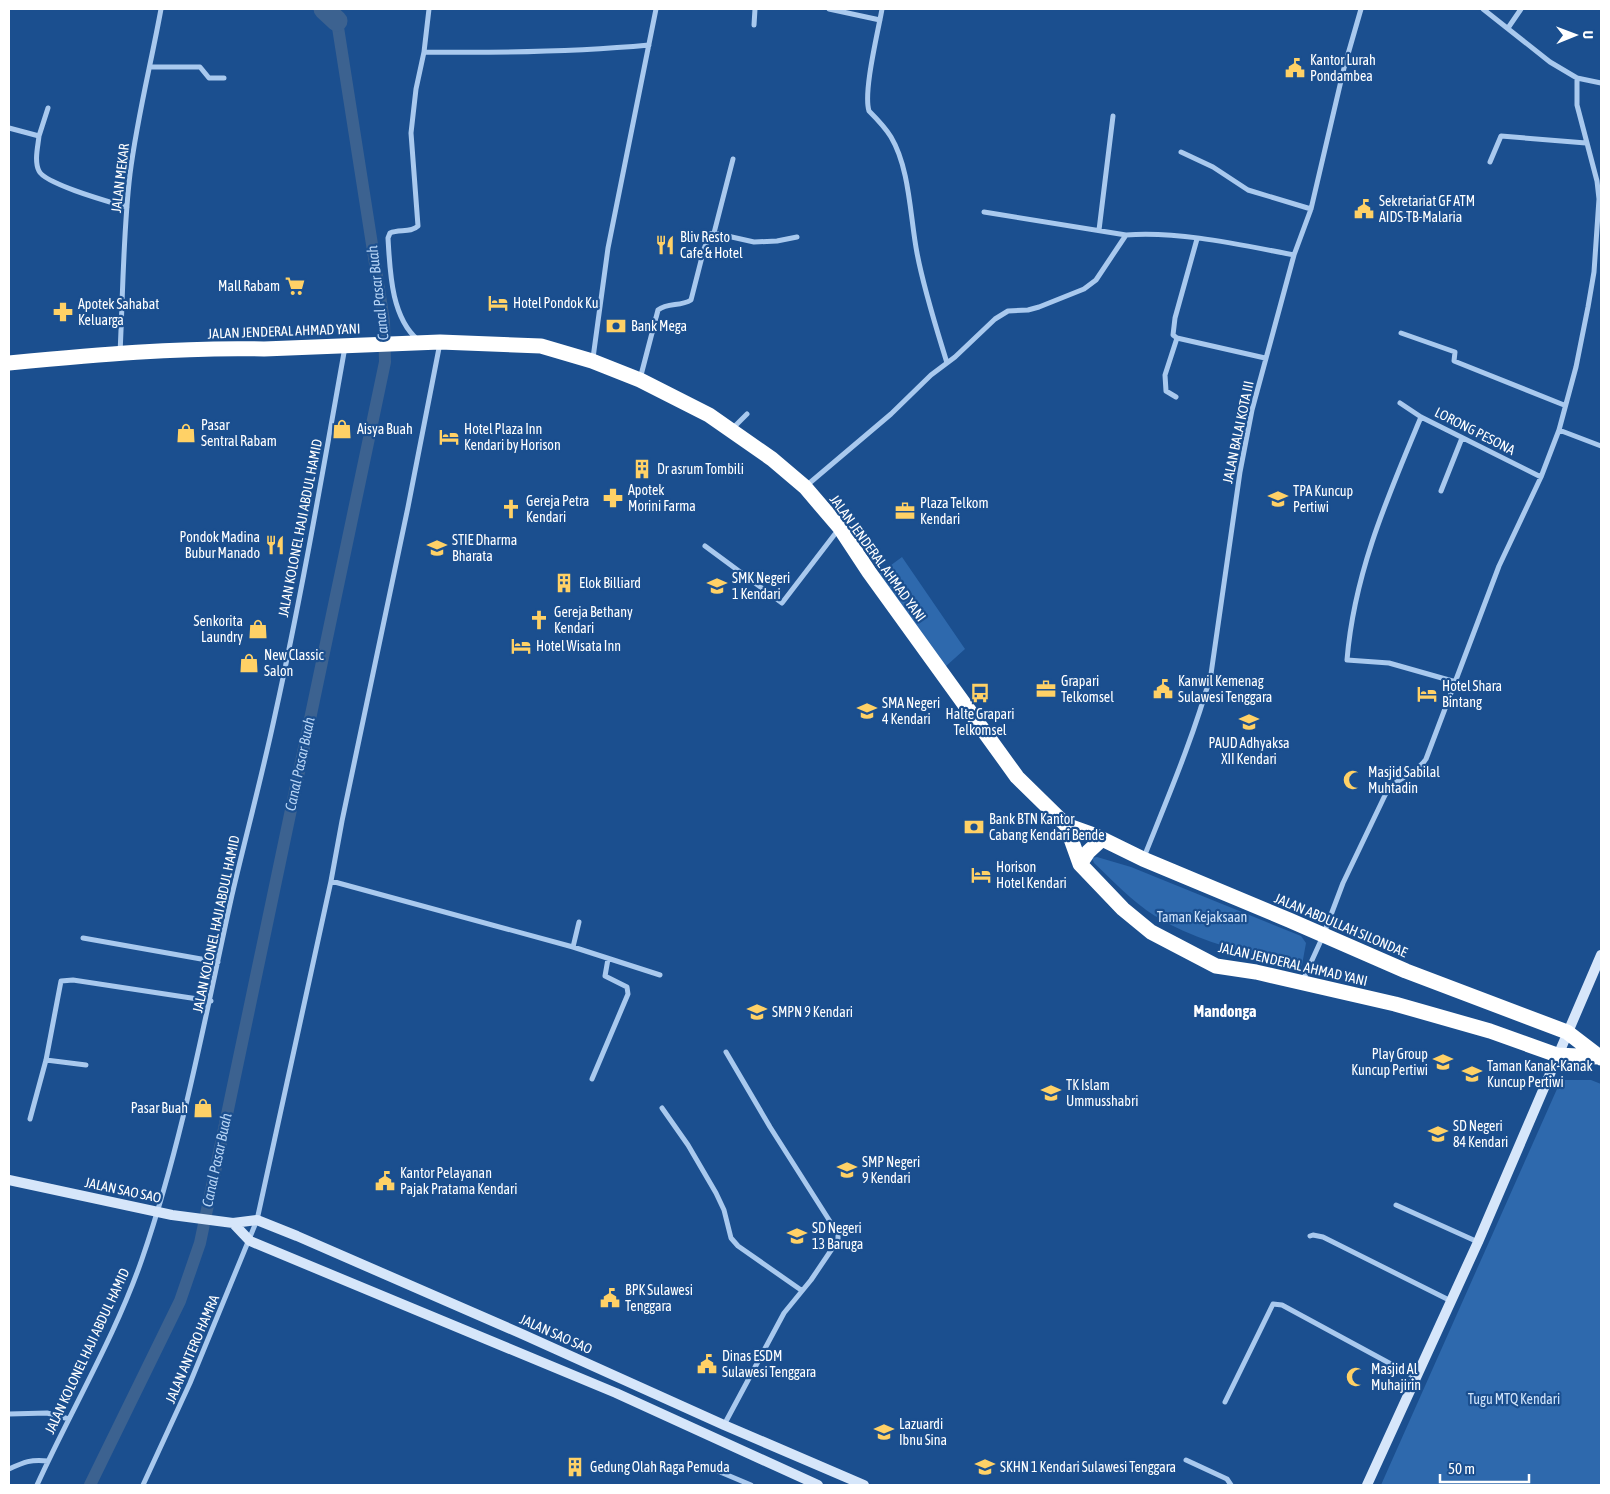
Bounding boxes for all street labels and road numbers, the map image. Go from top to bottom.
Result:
street label: JALAN MEKAR [108,142,132,214]
street label: JALAN JENDERAL AHMAD YANI [207,320,361,342]
street label: JALAN BALAI KOTA III [1219,379,1257,485]
street label: LORONG PESONA [1432,404,1518,458]
street label: JALAN KOLONEL HAJI ABDUL HAMID [275,437,325,618]
street label: JALAN JENDERAL AHMAD YANI [827,492,929,624]
street label: JALAN KOLONEL HAJI ABDUL HAMID [189,834,243,1014]
street label: JALAN ABDULLAH SILONDAE [1272,890,1410,960]
street label: JALAN JENDERAL AHMAD YANI [1217,939,1369,989]
street label: JALAN SAO SAO [83,1174,163,1206]
street label: JALAN KOLONEL HAJI ABDUL HAMID [42,1265,133,1436]
street label: JALAN ANTERO HAMRA [162,1292,222,1406]
street label: JALAN SAO SAO [517,1311,595,1357]

